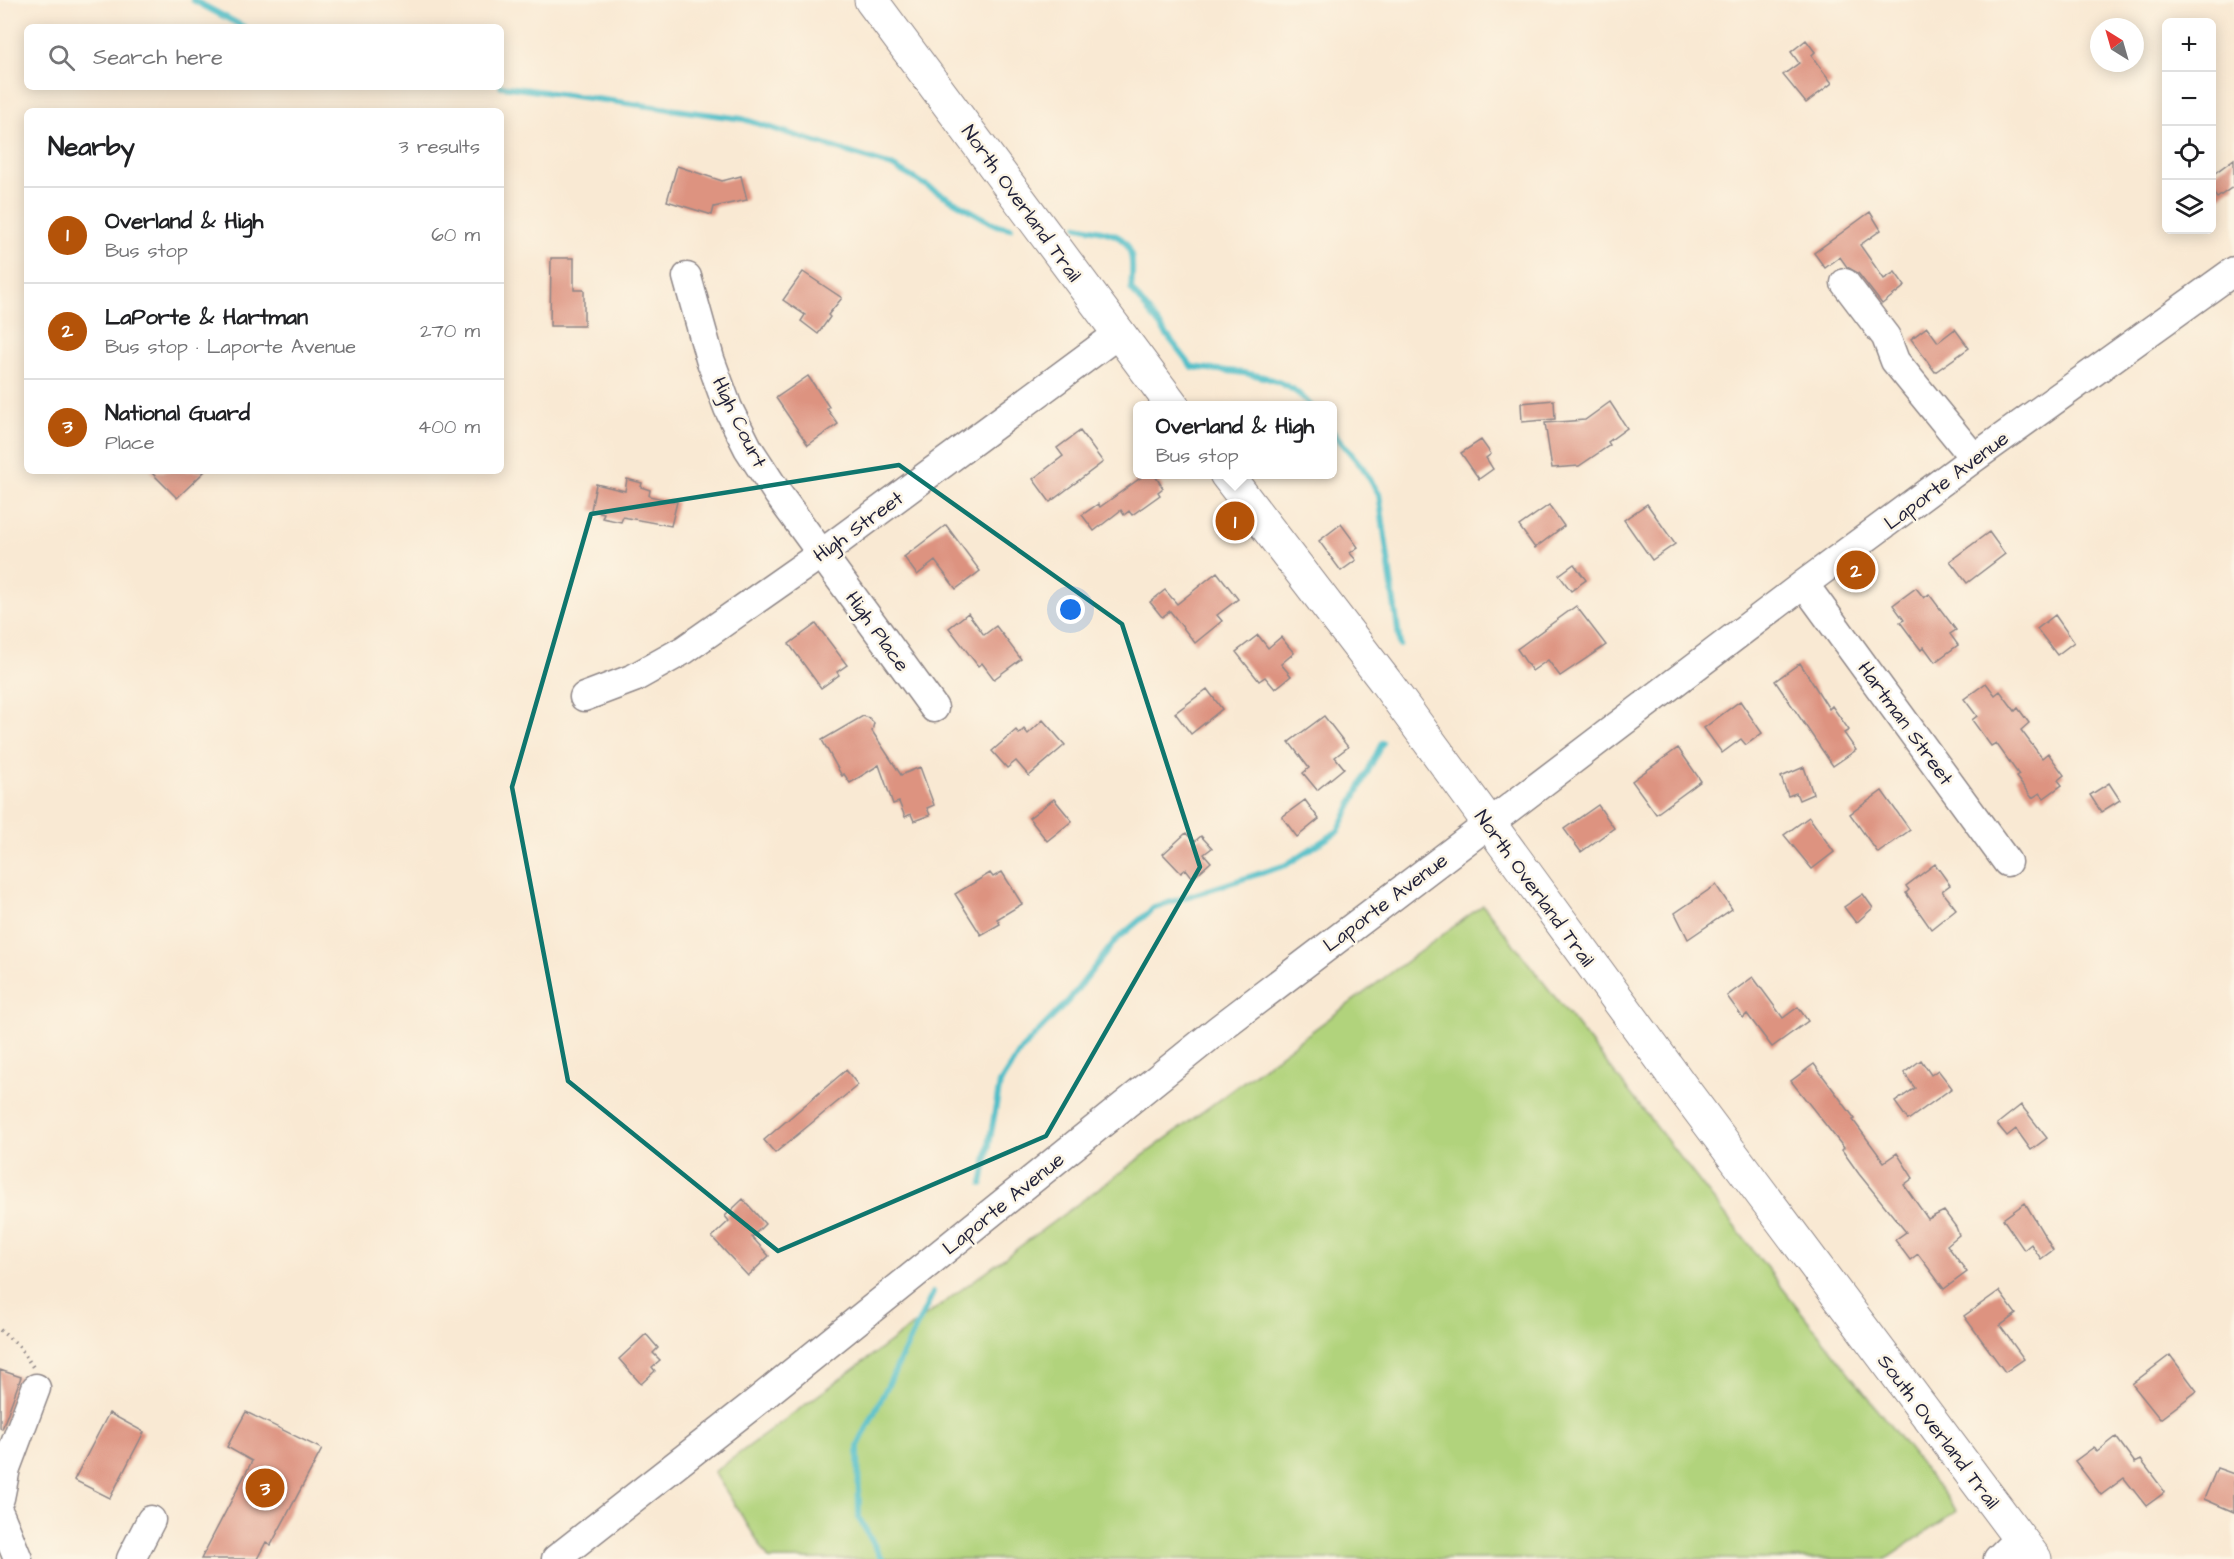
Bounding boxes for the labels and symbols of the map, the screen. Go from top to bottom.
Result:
north arrow [2090,18,2144,72]
street label: North Overland Trail [955,119,1088,288]
street label: High Court [704,372,773,473]
street label: Laporte Avenue [1879,425,2015,537]
street label: High Street [808,485,910,570]
pin: 1 [1216,498,1254,544]
pin: 2 [1836,548,1876,592]
street label: High Place [838,586,916,678]
your location [1056,595,1085,624]
street label: Hartman Street [1851,656,1960,791]
street label: North Overland Trail [1468,804,1601,973]
street label: Laporte Avenue [1318,847,1454,959]
street label: Laporte Avenue [937,1146,1071,1262]
street label: South Overland Trail [1871,1348,2006,1515]
pin: 3 [246,1466,284,1510]

